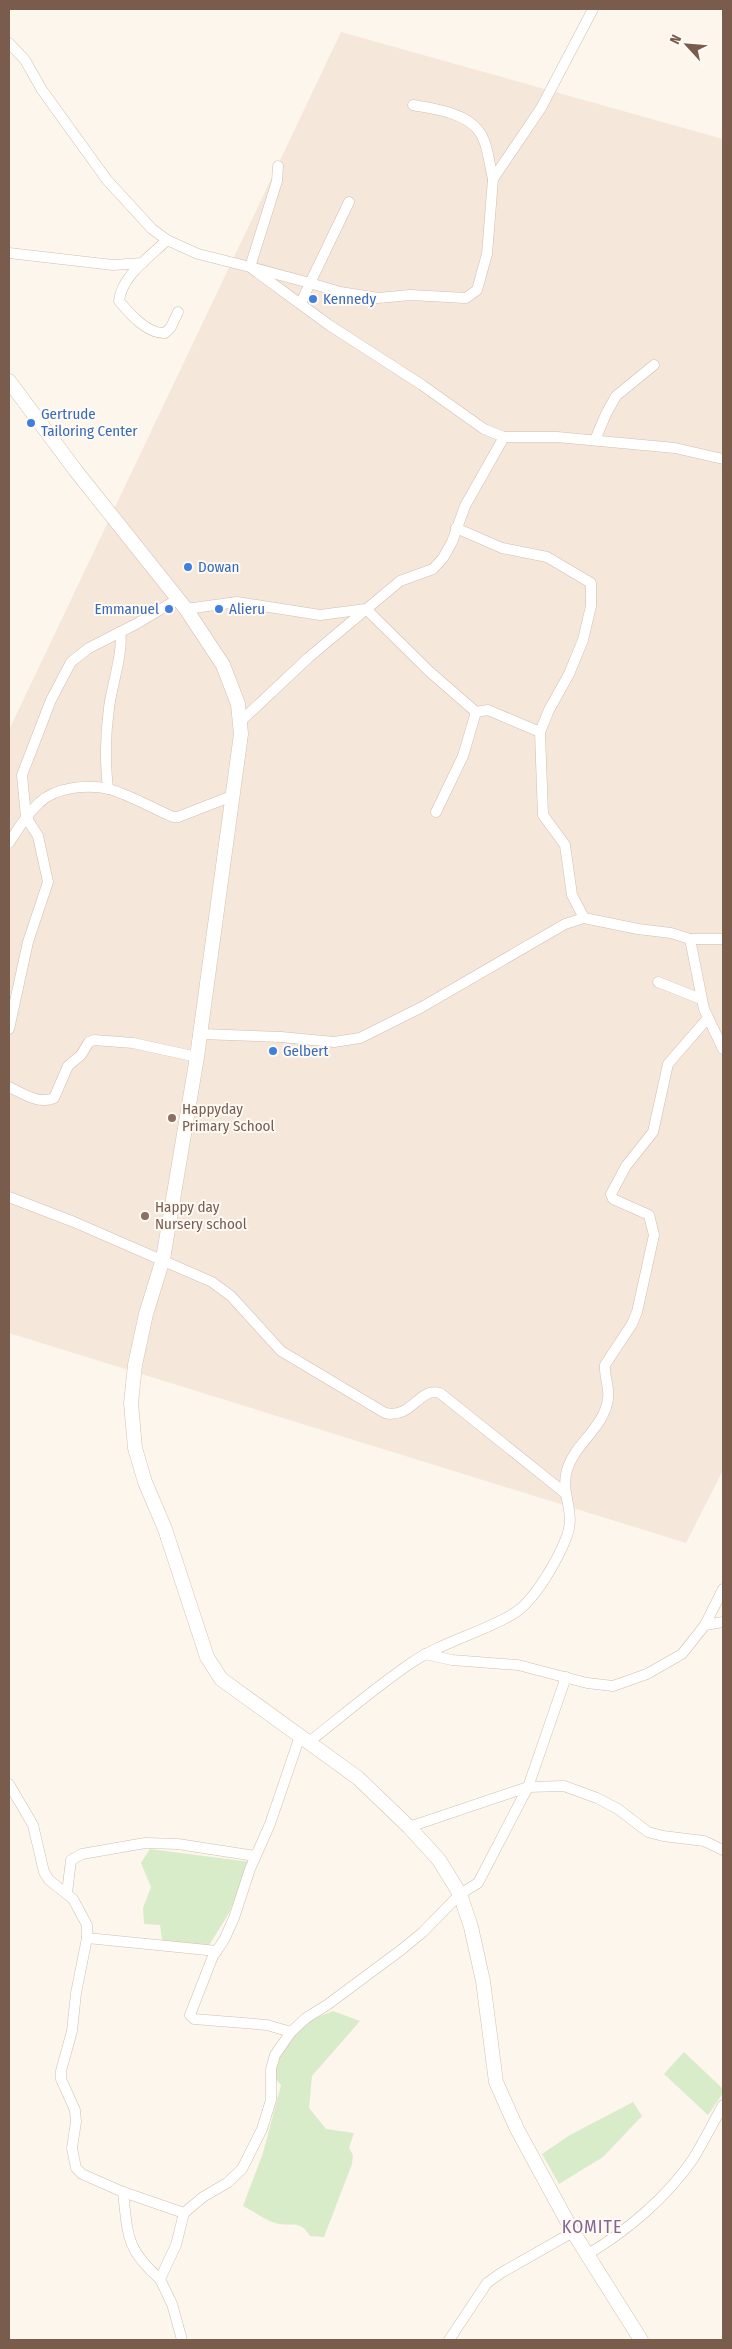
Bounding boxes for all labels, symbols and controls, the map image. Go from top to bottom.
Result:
north arrow [662,20,712,70]
text: N [666,32,685,47]
place label: Kennedy [323,290,376,308]
marker: Kennedy [307,293,319,305]
place label: Gertrude Tailoring Center [41,405,138,440]
marker: Gertrude Tailoring Center [25,417,37,429]
place label: Dowan [198,558,240,576]
marker: Dowan [182,561,194,573]
place label: Emmanuel [95,600,159,618]
place label: Alieru [229,600,265,618]
marker: Emmanuel [163,603,175,615]
marker: Alieru [213,603,225,615]
place label: Gelbert [283,1042,329,1060]
marker: Gelbert [267,1045,279,1057]
place label: Happyday Primary School [182,1100,274,1135]
marker: Happyday Primary School [166,1112,178,1124]
place label: Happy day Nursery school [155,1198,247,1233]
marker: Happy day Nursery school [139,1210,151,1222]
district label: KOMITE [562,2216,622,2238]

